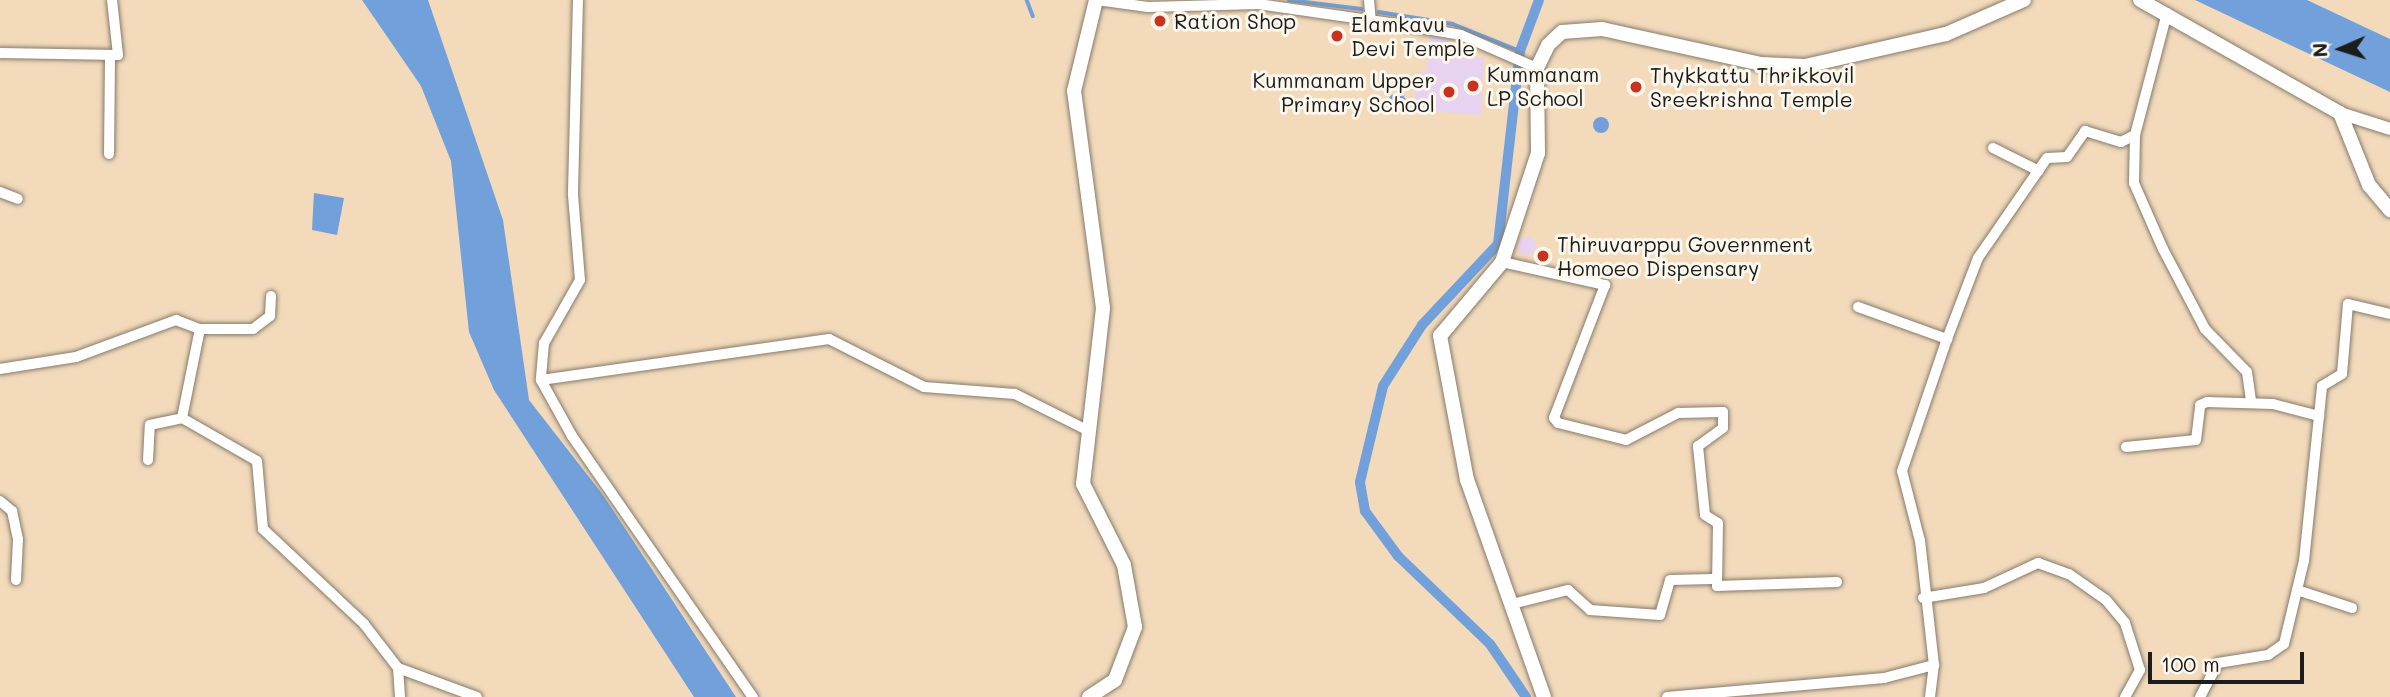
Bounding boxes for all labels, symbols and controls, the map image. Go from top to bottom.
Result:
place label: Ration Shop [1174,8,1296,34]
place label: Elamkavu Devi Temple [1351,11,1475,61]
marker: Ration Shop [1152,13,1168,29]
north arrow [2306,14,2376,84]
marker: Elamkavu Devi Temple [1329,28,1345,44]
text: N [2307,42,2332,58]
place label: Kummanam LP School [1487,61,1599,111]
place label: Thykkattu Thrikkovil Sreekrishna Temple [1650,62,1855,112]
place label: Kummanam Upper Primary School [1253,67,1435,117]
marker: Kummanam LP School [1465,78,1481,94]
marker: Thykkattu Thrikkovil Sreekrishna Temple [1628,79,1644,95]
marker: Kummanam Upper Primary School [1441,84,1457,100]
place label: Thiruvarppu Government Homoeo Dispensary [1557,231,1813,281]
marker: Thiruvarppu Government Homoeo Dispensary [1535,248,1551,264]
scale bar [2152,638,2308,682]
text: 100 m [2161,650,2220,677]

